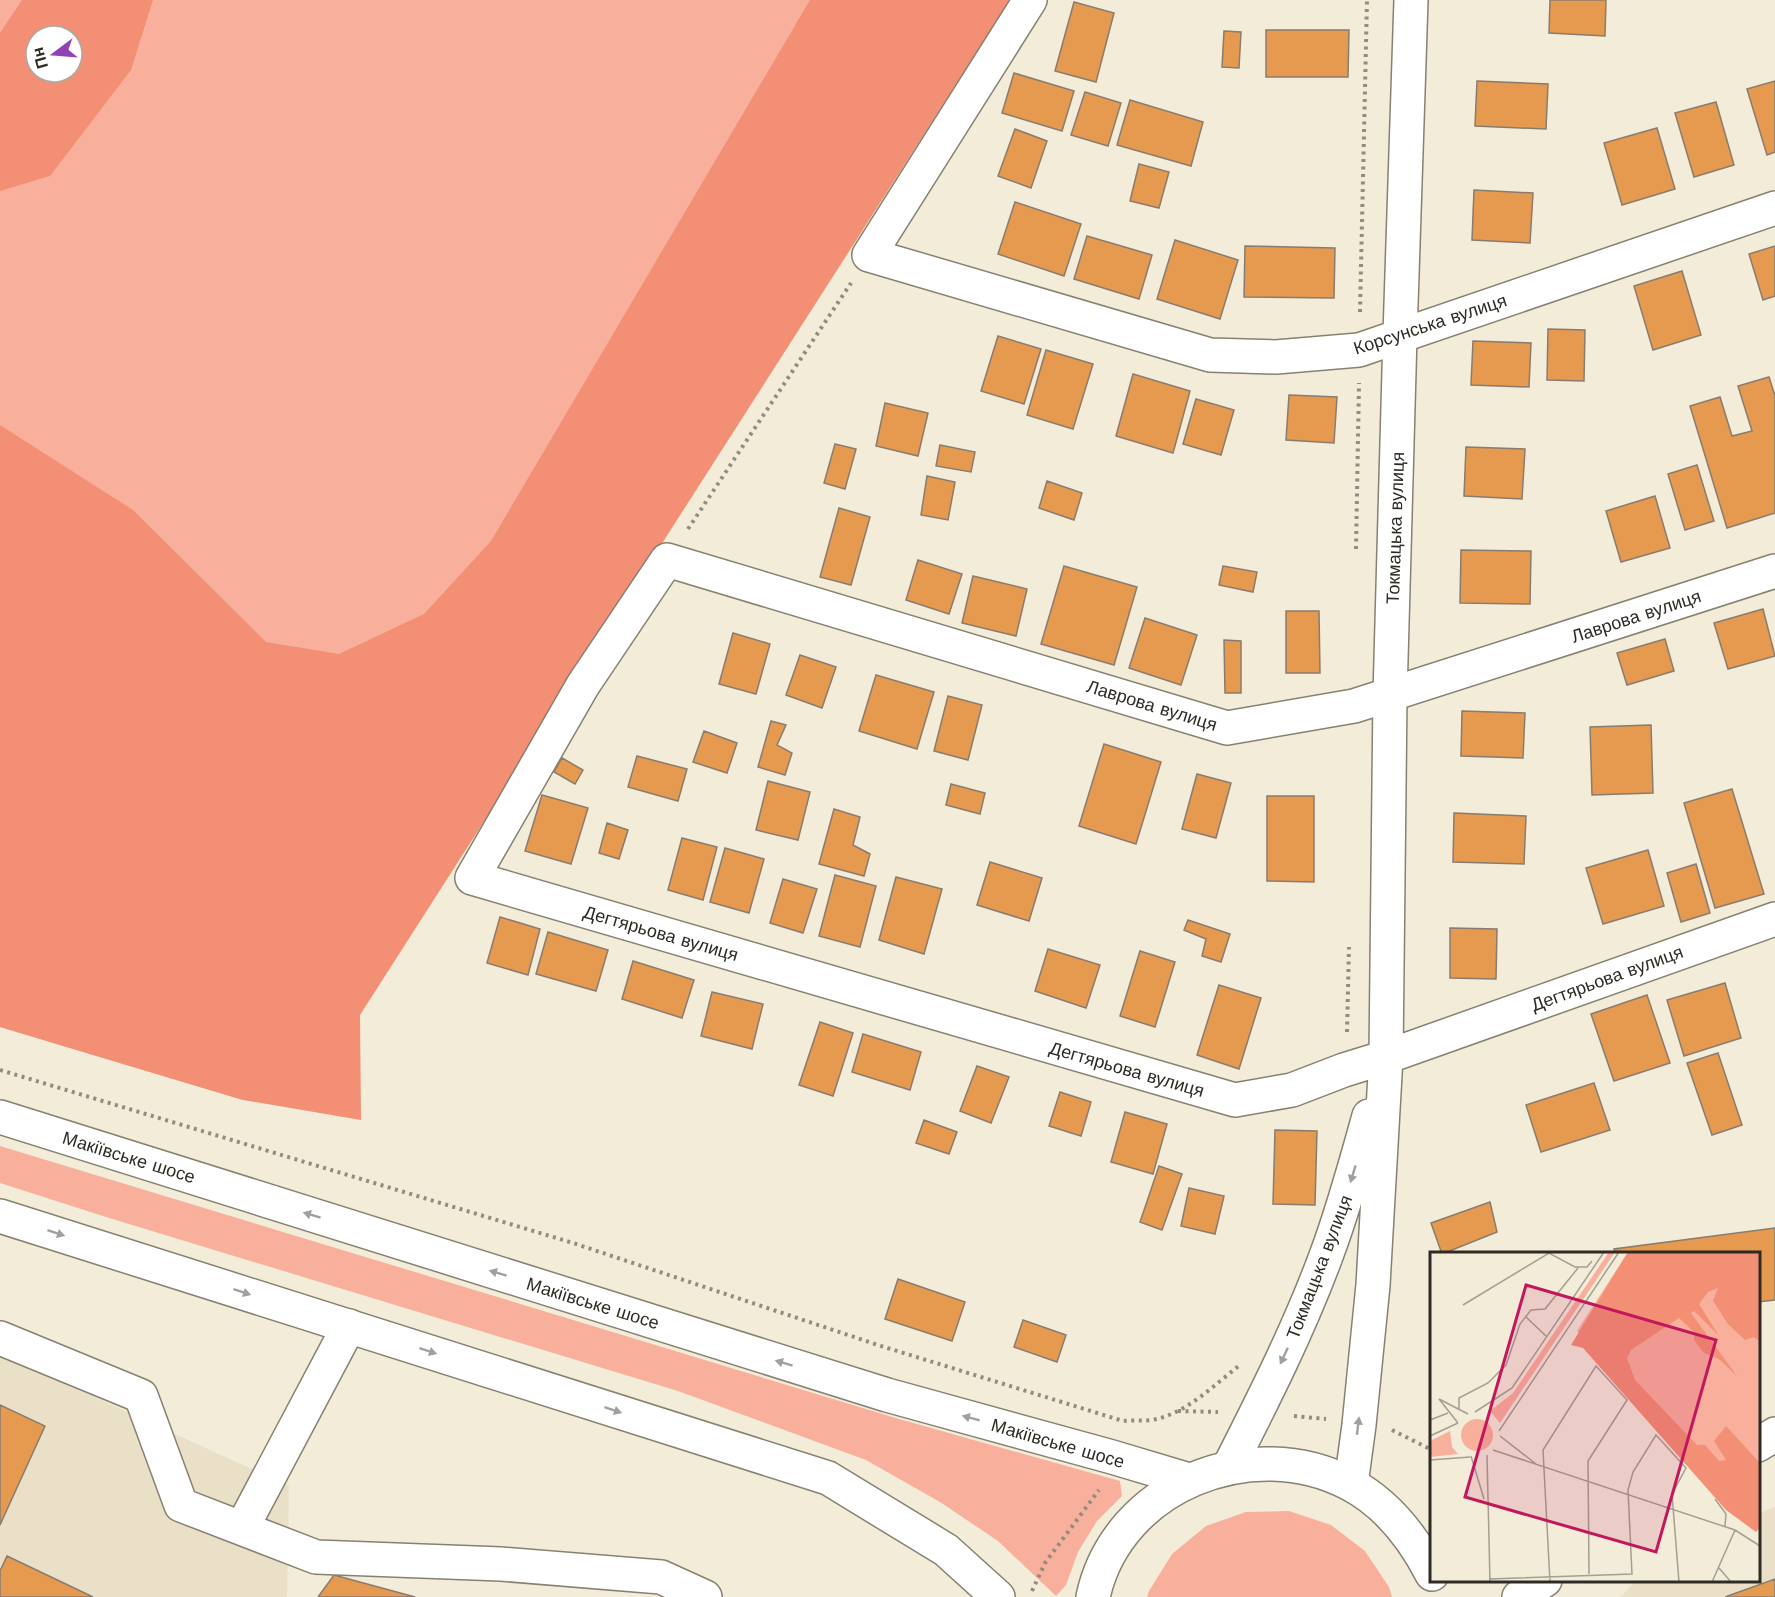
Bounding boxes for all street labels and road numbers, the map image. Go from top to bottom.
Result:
street label: Корсунська вулиця [1351,289,1509,359]
street label: Токмацька вулиця [1382,452,1408,604]
street label: Лаврова вулиця [1568,585,1704,647]
street label: Лаврова вулиця [1084,675,1220,735]
street label: Дегтярьова вулиця [581,901,741,965]
street label: Дегтярьова вулиця [1528,941,1686,1015]
street label: Дегтярьова вулиця [1047,1037,1207,1101]
street label: Макіївське шосе [60,1127,198,1187]
street label: Токмацька вулиця [1282,1192,1356,1342]
street label: Макіївське шосе [524,1273,662,1333]
street label: Макіївське шосе [989,1414,1127,1472]

